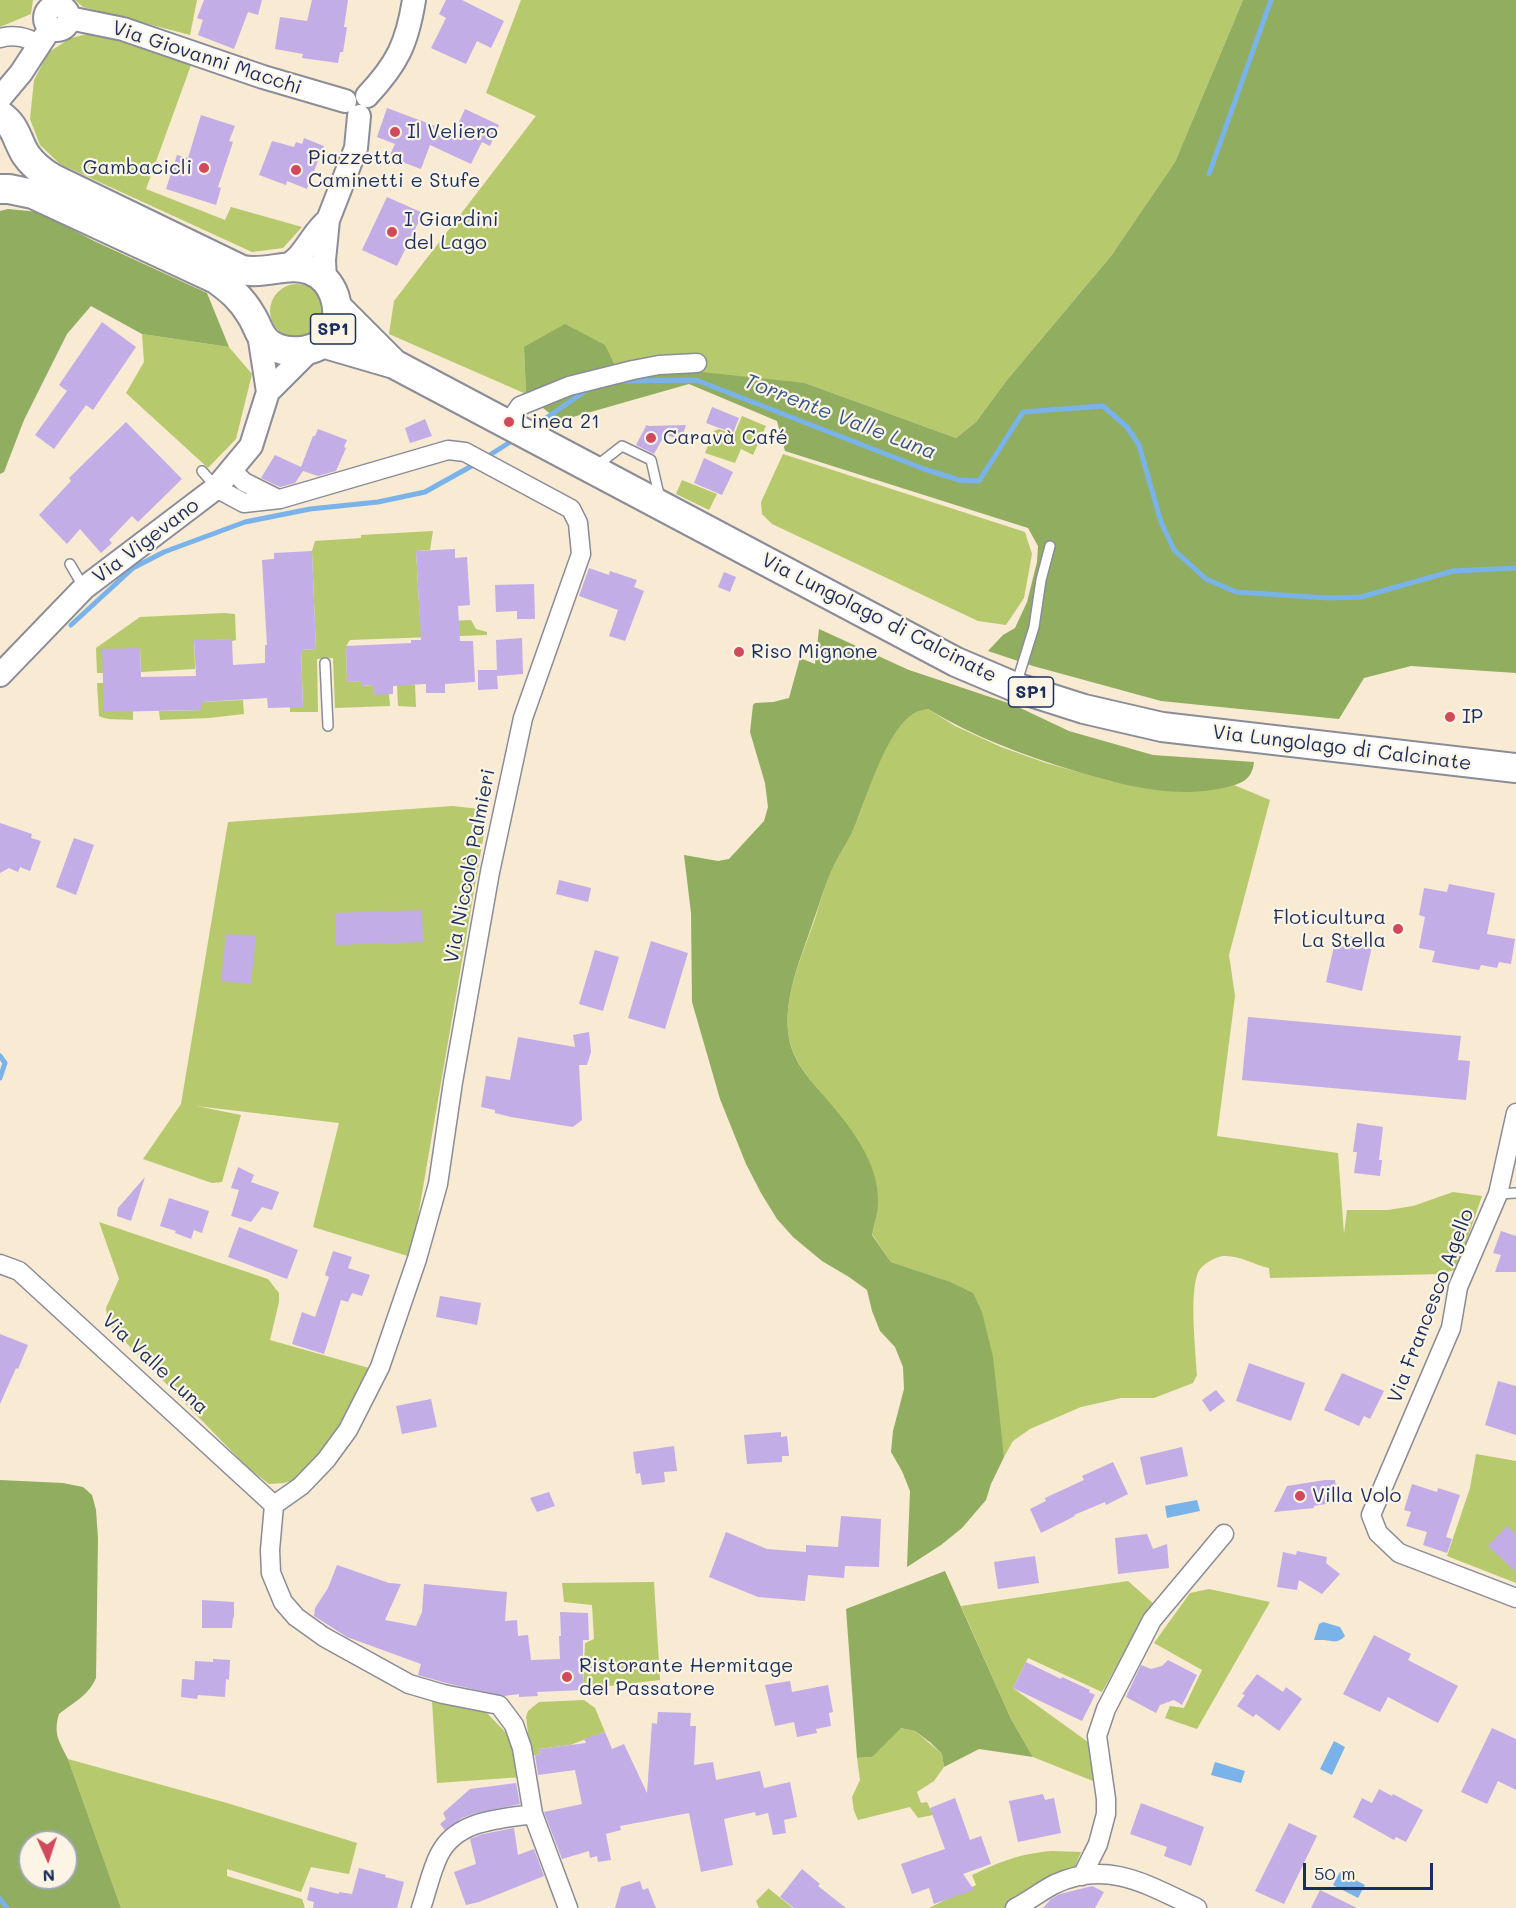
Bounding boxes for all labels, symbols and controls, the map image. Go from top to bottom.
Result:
street label: Via Giovanni Macchi [109,16,305,100]
place label: Il Veliero [407,120,498,144]
marker: Il Veliero [388,125,402,139]
place label: Piazzetta Caminetti e Stufe [308,146,480,193]
place label: Gambacicli [83,156,192,180]
marker: Gambacicli [197,161,211,175]
marker: Piazzetta Caminetti e Stufe [289,163,303,177]
place label: I Giardini del Lago [404,208,499,255]
marker: I Giardini del Lago [385,225,399,239]
road number: SP1 [310,314,356,344]
water label: Torrente Valle Luna [741,369,939,465]
place label: Linea 21 [521,410,600,434]
marker: Linea 21 [502,415,516,429]
place label: Caravà Café [663,426,788,450]
marker: Caravà Café [644,431,658,445]
street label: Via Vigevano [88,493,204,589]
street label: Via Lungolago di Calcinate [757,548,1001,688]
place label: Riso Mignone [751,640,878,664]
marker: Riso Mignone [732,645,746,659]
road number: SP1 [1008,677,1054,707]
place label: IP [1462,705,1483,729]
marker: IP [1443,710,1457,724]
street label: Via Lungolago di Calcinate [1211,720,1473,776]
street label: Via Niccolò Palmieri [439,767,501,965]
place label: Floticultura La Stella [1273,906,1386,953]
marker: Floticultura La Stella [1391,922,1405,936]
street label: Via Francesco Agello [1383,1205,1479,1407]
street label: Via Valle Luna [97,1309,213,1419]
place label: Villa Volo [1312,1484,1401,1508]
marker: Villa Volo [1293,1489,1307,1503]
place label: Ristorante Hermitage del Passatore [579,1654,793,1701]
marker: Ristorante Hermitage del Passatore [560,1670,574,1684]
north arrow [18,1830,78,1890]
scale bar [1306,1851,1436,1889]
text: 50 m [1314,1861,1356,1885]
text: N [42,1866,55,1887]

